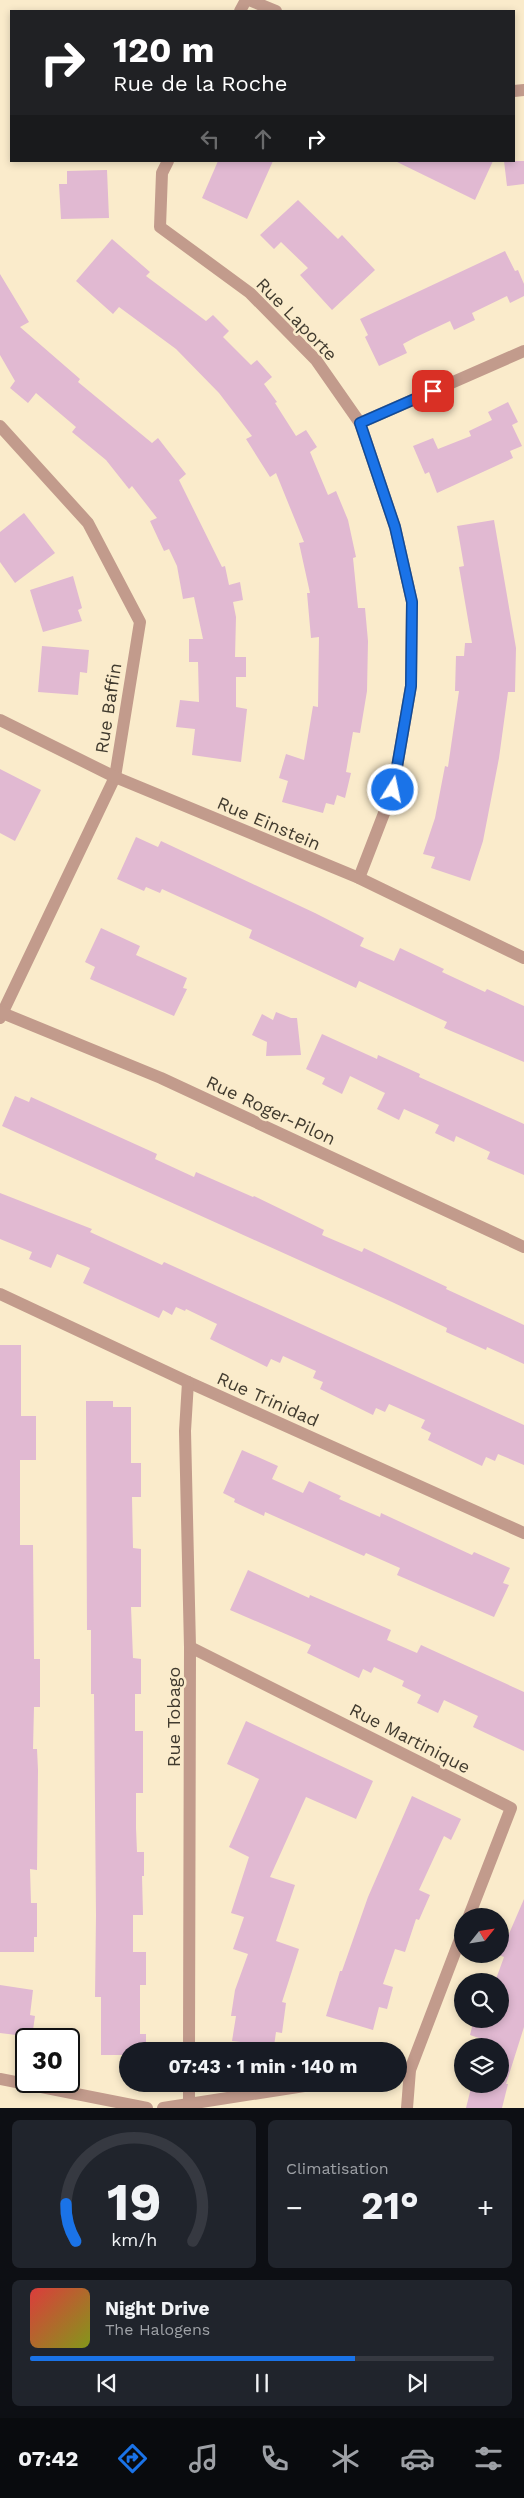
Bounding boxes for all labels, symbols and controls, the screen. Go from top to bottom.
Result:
text: 120 m [113,29,214,71]
icon: right [30,30,95,95]
text: Rue de la Roche [113,71,287,96]
icon: left [196,125,224,153]
icon: ahead [249,125,277,153]
icon: right [302,125,330,153]
street label: Rue Laporte [252,273,342,365]
pin [412,370,454,412]
icon: arrive [419,377,447,405]
street label: Rue Baffin [90,661,126,755]
position arrow [366,763,418,815]
street label: Rue Einstein [214,792,324,854]
street label: Rue Roger-Pilon [203,1071,339,1149]
street label: Rue Trinidad [214,1367,322,1431]
street label: Rue Tobago [163,1667,184,1767]
street label: Rue Martinique [346,1699,474,1777]
north arrow [454,1908,509,1962]
map controls [454,1908,509,2093]
button: search [454,1973,509,2028]
speed limit sign: 30 [15,2028,80,2093]
button: layers [454,2038,509,2093]
text: 07:43 · 1 min · 140 m [169,2055,357,2078]
text: Climatisation [286,2159,389,2178]
text: 19 [107,2172,161,2233]
text: 21° [361,2184,419,2228]
text: − [286,2191,303,2224]
text: + [477,2191,494,2224]
text: km/h [111,2229,157,2250]
text: Night Drive [105,2297,210,2320]
text: The Halogens [105,2320,210,2339]
icon: previous [93,2369,121,2397]
icon: pause [248,2369,276,2397]
icon: next [403,2369,431,2397]
icon: directions [115,2441,150,2476]
icon: music [186,2441,221,2476]
icon: phone [257,2441,292,2476]
icon: climate [328,2441,363,2476]
icon: car [400,2441,435,2476]
icon: filters [471,2441,506,2476]
text: 07:42 [18,2446,78,2471]

